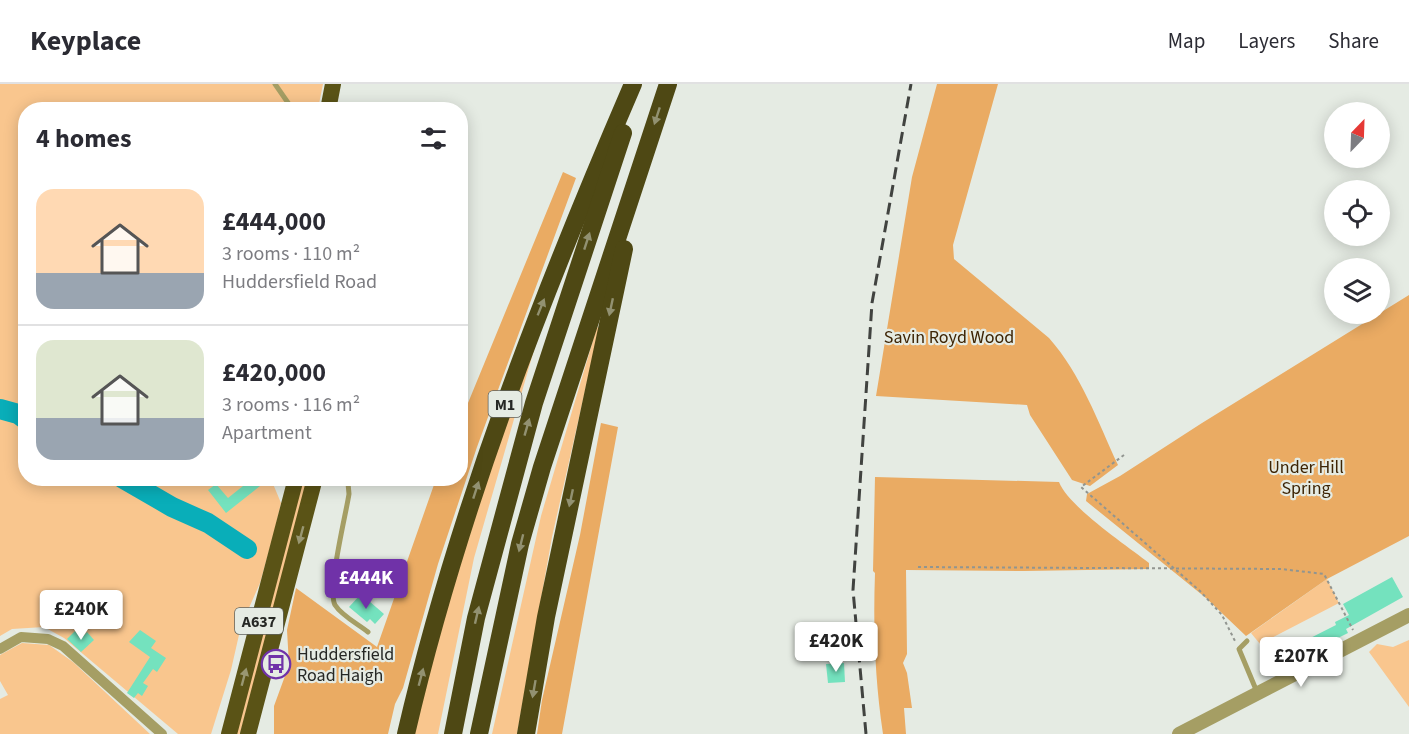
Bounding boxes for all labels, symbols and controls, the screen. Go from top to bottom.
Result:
text: Keyplace [30,21,141,61]
text: Map [1168,26,1205,56]
text: Layers [1238,26,1295,56]
text: Share [1328,26,1379,56]
north arrow [1324,102,1390,168]
map controls [1324,102,1390,324]
one-way arrow [652,107,662,125]
text: 4 homes [36,120,131,157]
icon: filters [417,122,450,155]
button: locate [1324,180,1390,246]
text: £444,000 [222,203,326,240]
icon: home [84,213,156,285]
one-way arrow [583,232,593,250]
text: 3 rooms · 110 m² [222,240,360,268]
button: layers [1324,258,1390,324]
text: Huddersfield Road [222,268,377,296]
one-way arrow [536,297,546,315]
one-way arrow [606,298,616,316]
park label: Savin Royd Wood [884,325,1014,350]
text: £420,000 [222,354,326,391]
icon: home [84,364,156,436]
text: 3 rooms · 116 m² [222,391,360,419]
road number: M1 [488,391,522,417]
one-way arrow [523,417,533,436]
text: Apartment [222,419,312,447]
park label: Under Hill Spring [1268,455,1344,501]
one-way arrow [472,481,481,499]
one-way arrow [566,488,575,507]
one-way arrow [296,527,305,545]
one-way arrow [515,534,525,552]
pin: £444K [324,559,408,610]
text: £444K [339,564,393,592]
pin: £240K [39,590,123,641]
text: £240K [54,595,108,623]
one-way arrow [473,605,482,624]
road number: A637 [235,608,283,634]
pin: £420K [794,622,878,673]
text: £420K [809,627,863,655]
pin: £207K [1259,637,1343,688]
place label: Huddersfield Road Haigh [297,642,394,688]
text: £207K [1274,642,1328,670]
bus stop icon: Huddersfield Road Haigh [260,648,292,680]
one-way arrow [240,668,250,687]
one-way arrow [417,668,426,686]
one-way arrow [529,680,538,699]

